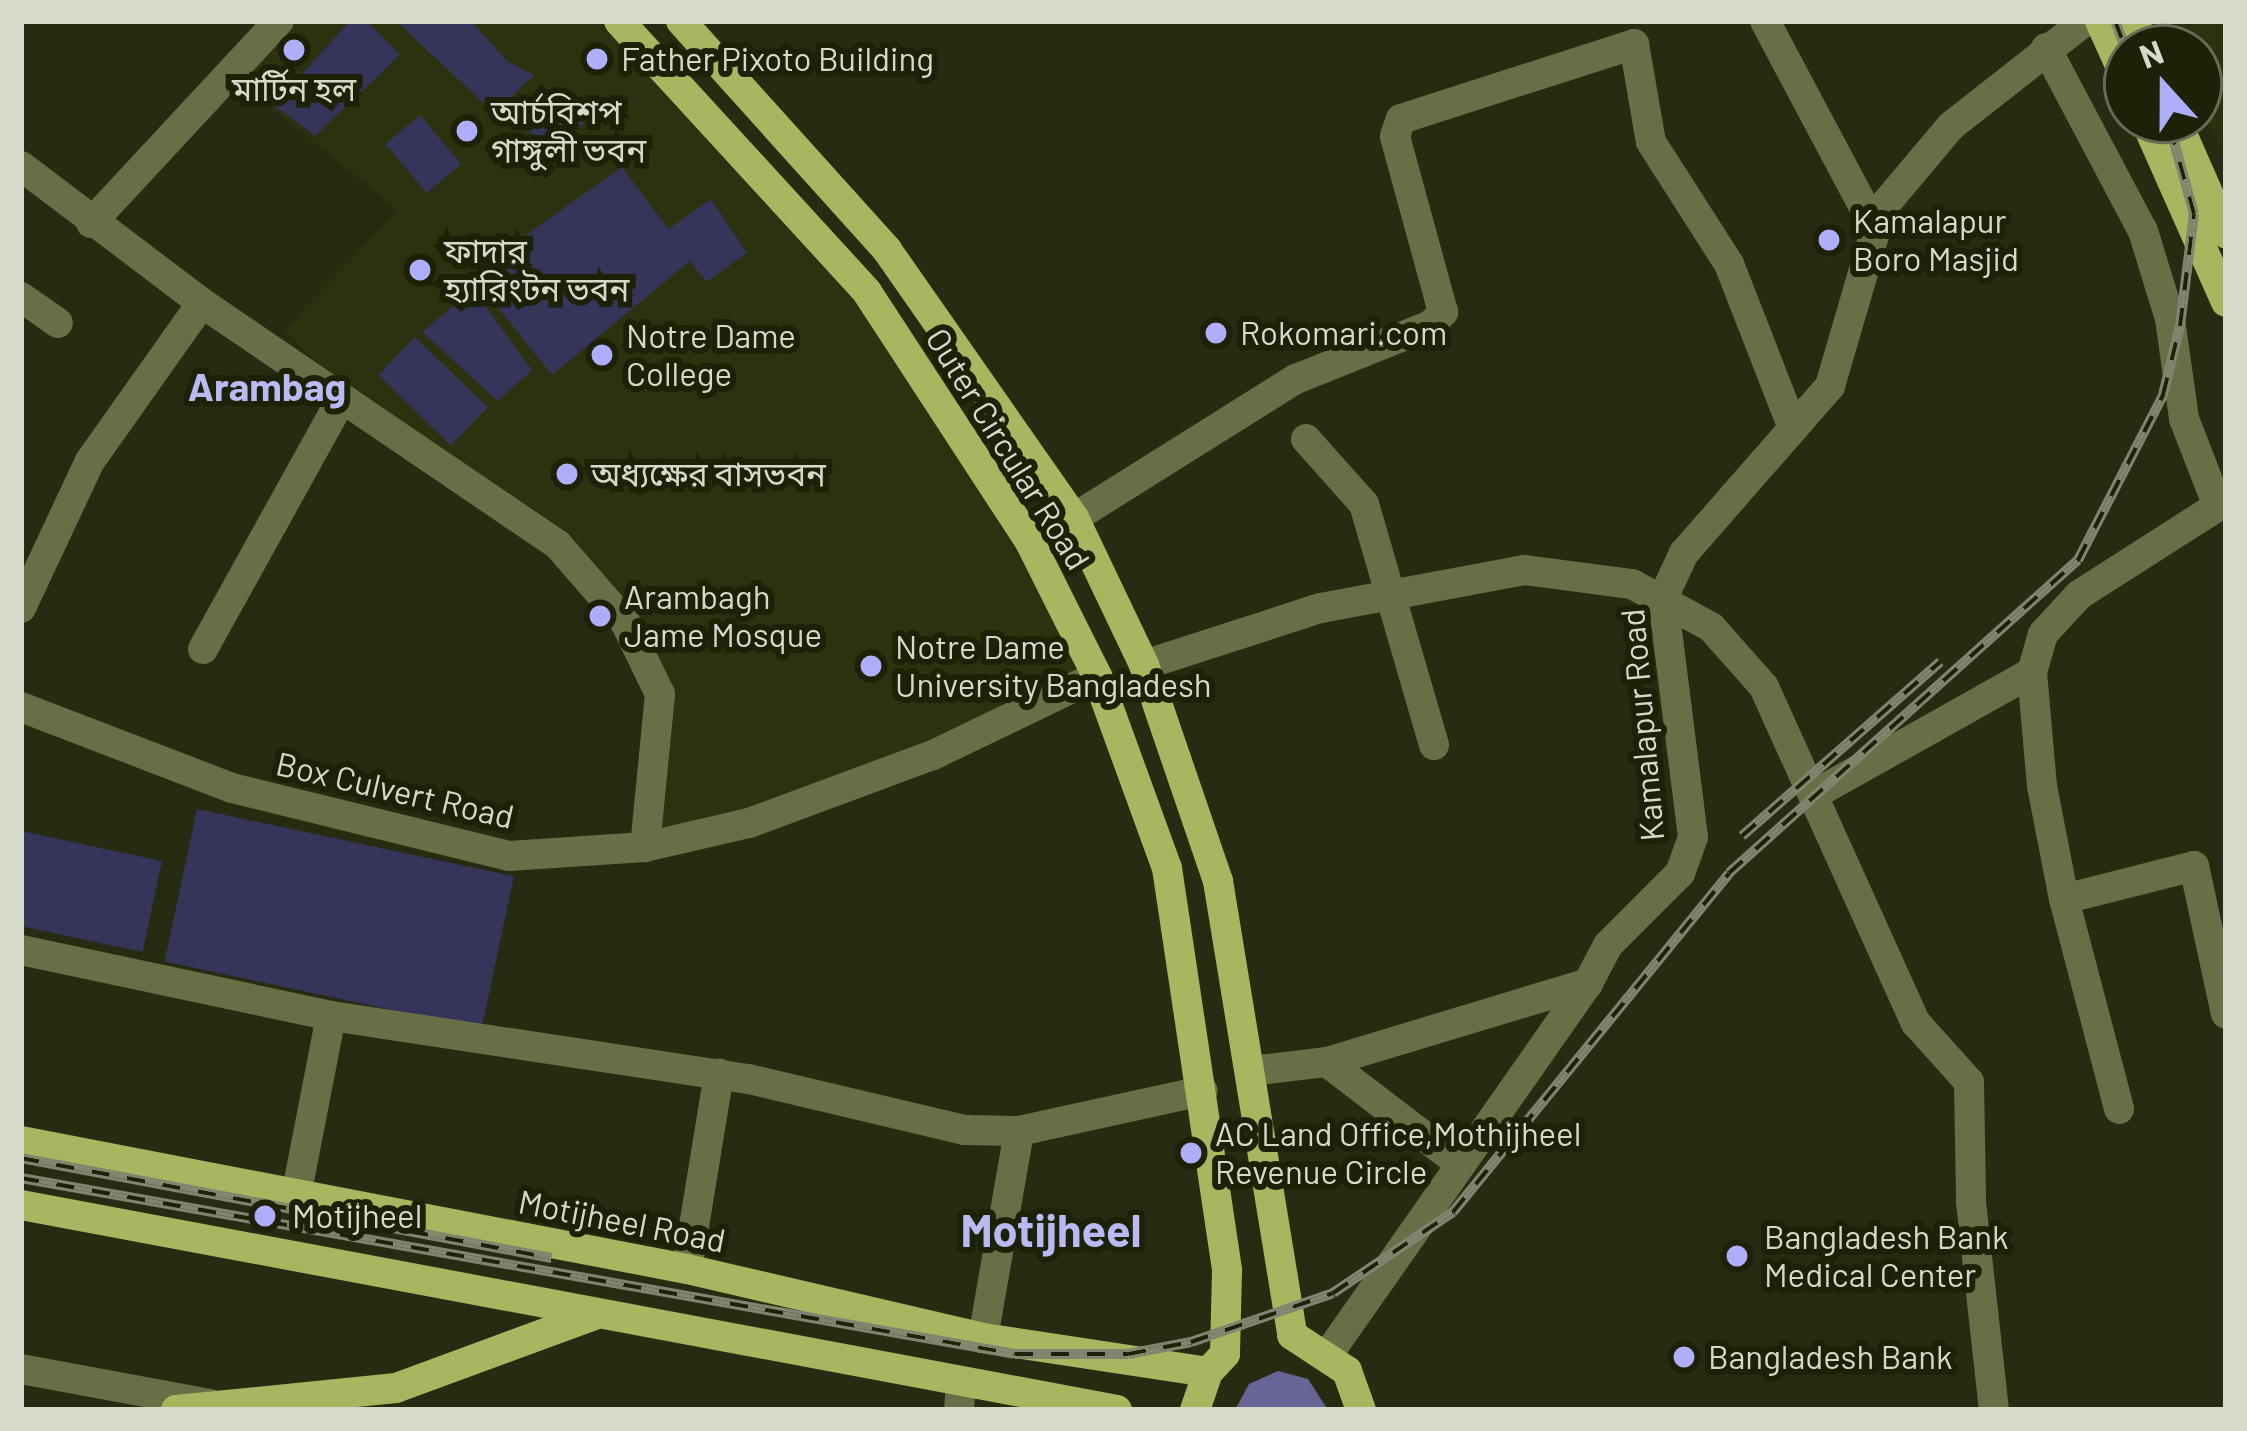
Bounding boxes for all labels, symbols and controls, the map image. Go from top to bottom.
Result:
north arrow [2103,24,2223,144]
text: N [2134,31,2169,76]
marker: মার্টিন হল [281,37,307,63]
place label: Father Pixoto Building [621,39,934,79]
marker: Father Pixoto Building [584,46,610,72]
place label: মার্টিন হল [232,69,356,109]
place label: আর্চবিশপ গাঙ্গুলী ভবন [491,92,646,170]
marker: আর্চবিশপ গাঙ্গুলী ভবন [454,118,480,144]
place label: Kamalapur Boro Masjid [1853,201,2019,279]
marker: Kamalapur Boro Masjid [1816,227,1842,253]
place label: ফাদার হ্যারিংটন ভবন [444,231,629,309]
marker: ফাদার হ্যারিংটন ভবন [407,257,433,283]
place label: Rokomari.com [1240,313,1447,353]
place label: Notre Dame College [626,316,796,394]
marker: Rokomari.com [1203,320,1229,346]
street label: Outer Circular Road [918,321,1098,577]
marker: Notre Dame College [589,342,615,368]
district label: Arambag [188,363,346,409]
place label: অধ্যক্ষের বাসভবন [591,454,826,494]
marker: অধ্যক্ষের বাসভবন [554,461,580,487]
place label: Arambagh Jame Mosque [624,577,822,655]
marker: Arambagh Jame Mosque [587,603,613,629]
street label: Kamalapur Road [1612,607,1672,843]
place label: Notre Dame University Bangladesh [895,627,1212,705]
marker: Notre Dame University Bangladesh [858,653,884,679]
street label: Box Culvert Road [272,743,518,837]
place label: AC Land Office,Mothijheel Revenue Circle [1215,1114,1581,1192]
marker: AC Land Office,Mothijheel Revenue Circle [1178,1140,1204,1166]
street label: Motijheel Road [515,1182,729,1260]
place label: Motijheel [292,1196,422,1236]
marker: Motijheel [249,1200,281,1232]
district label: Motijheel [960,1203,1142,1257]
place label: Bangladesh Bank Medical Center [1764,1217,2008,1295]
marker: Bangladesh Bank Medical Center [1721,1240,1753,1272]
place label: Bangladesh Bank [1708,1337,1952,1377]
marker: Bangladesh Bank [1671,1344,1697,1370]

